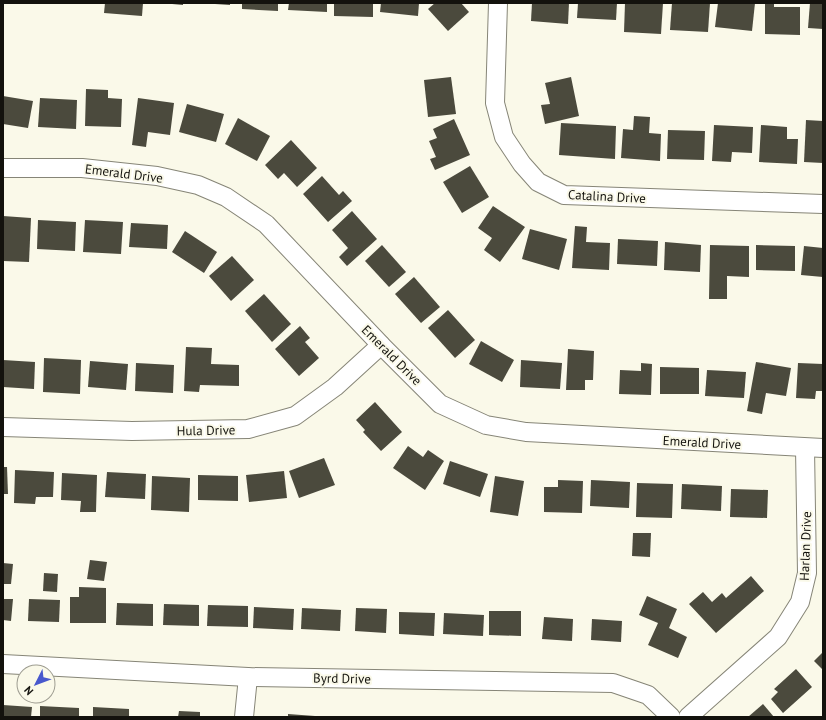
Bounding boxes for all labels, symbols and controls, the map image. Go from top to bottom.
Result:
street label: Emerald Drive [84,160,164,187]
street label: Catalina Drive [568,186,646,207]
street label: Emerald Drive [358,322,425,389]
street label: Hula Drive [177,421,235,440]
street label: Emerald Drive [662,432,742,453]
street label: Harlan Drive [796,511,815,581]
north arrow [16,664,56,704]
street label: Byrd Drive [313,669,371,688]
text: N [21,683,36,698]

